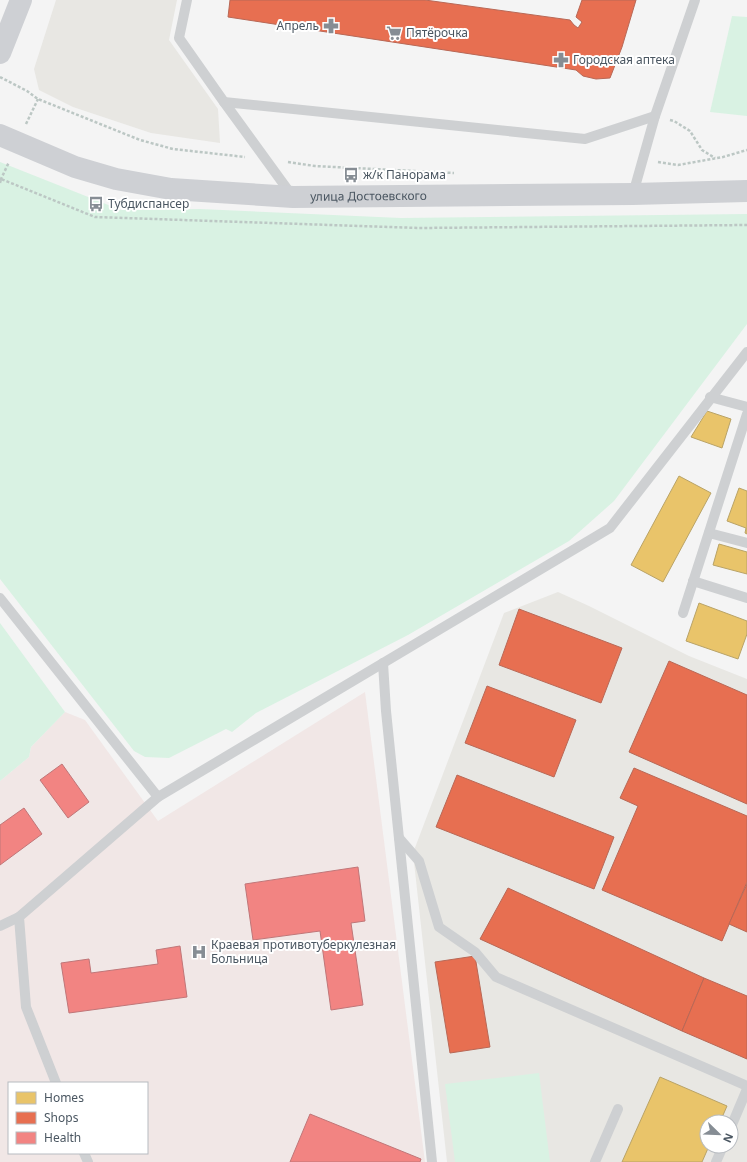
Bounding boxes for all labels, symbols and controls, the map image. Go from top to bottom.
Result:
place label: Апрель [277,17,319,34]
pharmacy icon: Апрель [322,17,340,35]
supermarket icon: Пятёрочка [385,24,403,42]
place label: Пятёрочка [406,24,468,41]
pharmacy icon: Городская аптека [552,51,570,69]
place label: Городская аптека [573,51,675,68]
bus stop icon: ж/к Панорама [342,166,360,184]
place label: ж/к Панорама [363,166,446,183]
street label: улица Достоевского [310,187,427,205]
bus stop icon: Тубдиспансер [87,195,105,213]
place label: Тубдиспансер [108,195,189,212]
place label: Краевая противотуберкулезная Больница [211,936,396,967]
hospital icon: Краевая противотуберкулезная Больница [190,943,208,961]
legend [8,1082,148,1154]
text: Homes [44,1089,84,1106]
text: Shops [44,1109,79,1126]
north arrow [699,1114,739,1154]
text: Health [44,1129,81,1146]
text: N [720,1131,737,1145]

